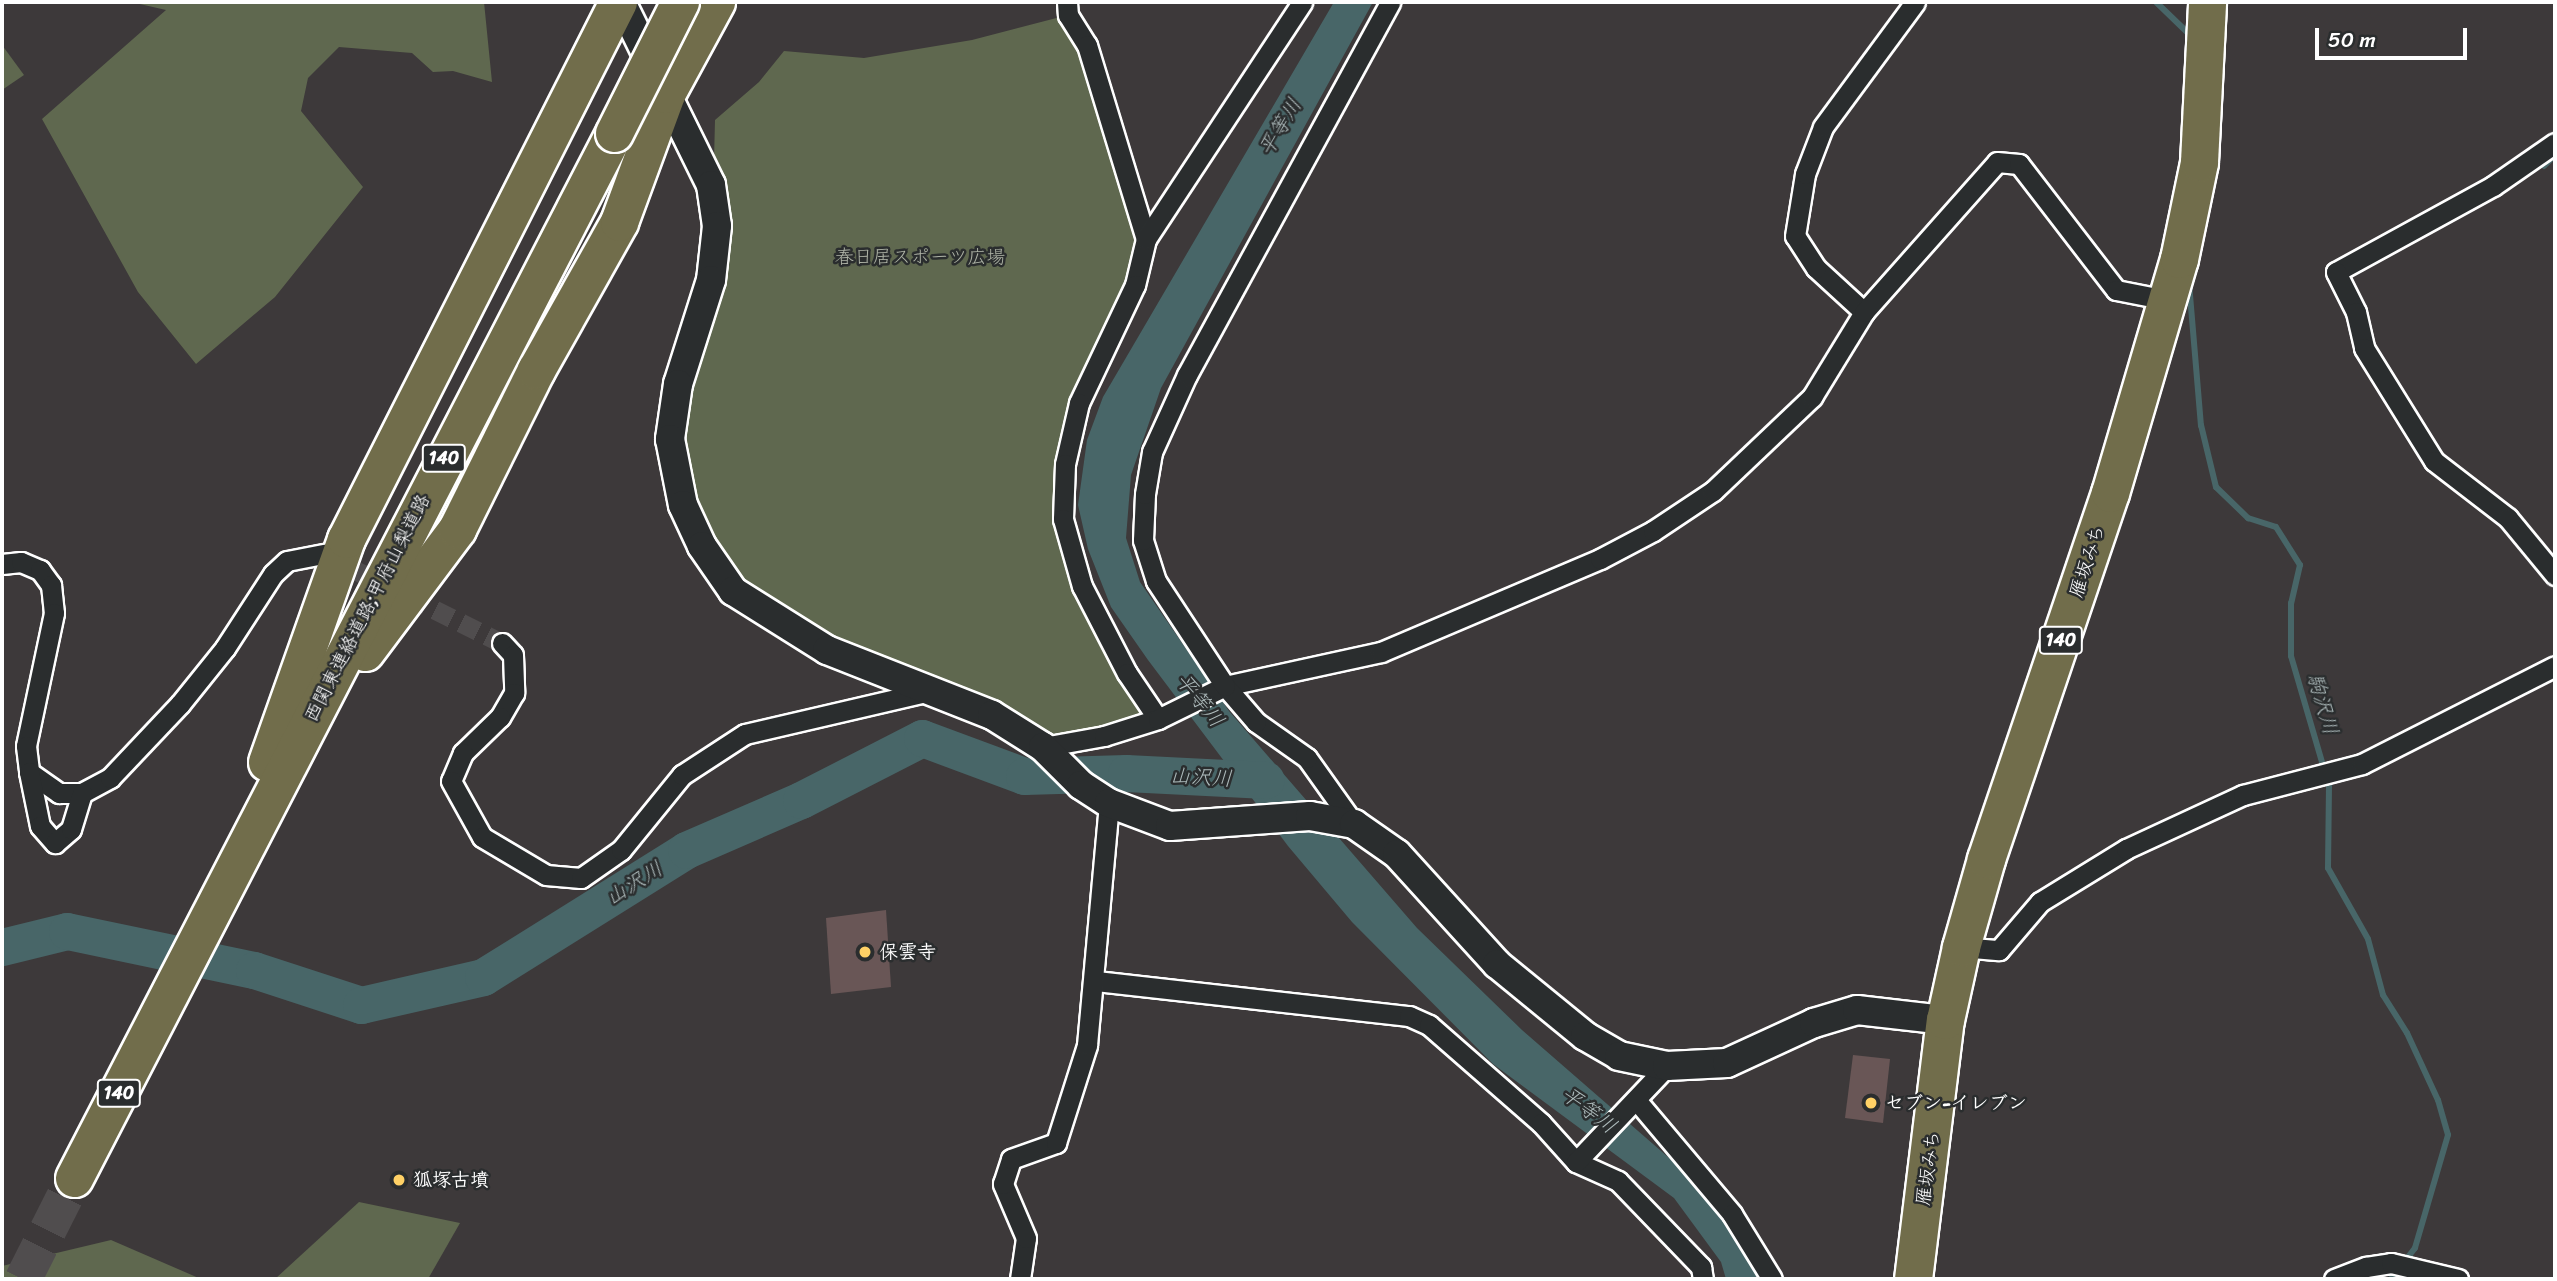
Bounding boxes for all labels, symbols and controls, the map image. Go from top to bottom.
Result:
scale bar [2319,14,2471,58]
text: 50 m [2328,21,2376,59]
water label: 平等川 [1253,94,1307,160]
park label: 春日居スポーツ広場 [835,246,1005,268]
road number: 140 [421,444,467,472]
street label: 西関東連絡道路;甲府山梨道路 [299,490,435,726]
street label: 雁坂みち [2064,521,2110,601]
road number: 140 [2038,626,2084,654]
water label: 平等川 [1170,668,1230,732]
water label: 駒沢川 [2302,670,2344,738]
water label: 山沢川 [1169,763,1233,791]
water label: 山沢川 [601,856,667,910]
place label: 保雲寺 [879,941,936,963]
marker: 保雲寺 [857,944,873,960]
road number: 140 [96,1078,142,1108]
water label: 平等川 [1556,1081,1622,1139]
place label: セブン-イレブン [1885,1092,2027,1114]
marker: セブン-イレブン [1863,1095,1879,1111]
street label: 雁坂みち [1911,1129,1945,1207]
place label: 狐塚古墳 [413,1169,489,1191]
marker: 狐塚古墳 [391,1172,407,1188]

